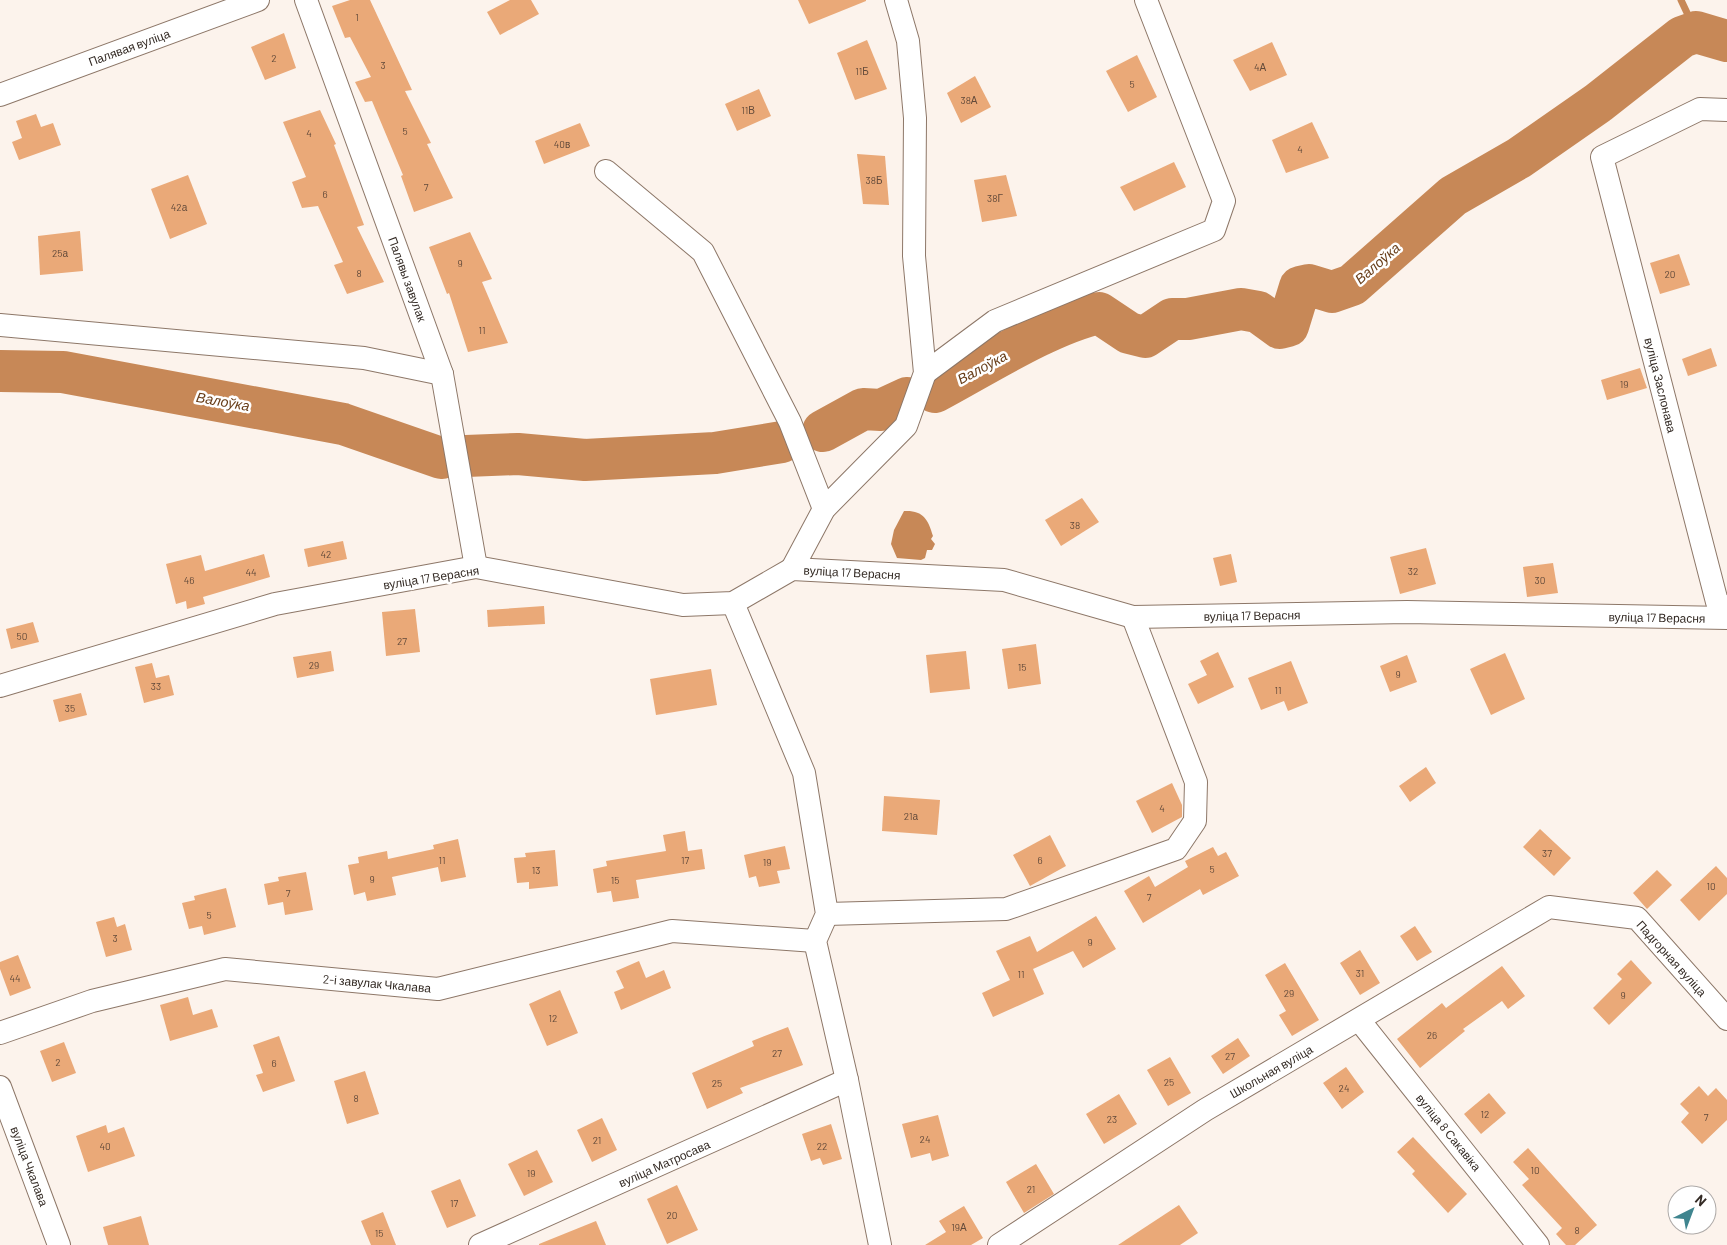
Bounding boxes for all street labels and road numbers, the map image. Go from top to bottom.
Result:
street label: Палявая вуліца [86,26,172,69]
street label: Палявы завулак [385,235,430,324]
street label: вуліца Заслонава [1641,336,1680,435]
street label: вуліца 17 Верасня [803,562,901,583]
street label: вуліца 17 Верасня [382,563,480,592]
street label: вуліца 17 Верасня [1203,607,1301,624]
street label: вуліца 17 Верасня [1608,609,1706,626]
street label: Падгорная вуліца [1634,917,1710,1000]
street label: 2-і завулак Чкалава [322,971,432,996]
street label: Школьная вуліца [1227,1041,1316,1101]
street label: вуліца 8 Сакавіка [1413,1091,1485,1174]
street label: вуліца Чкалава [7,1124,52,1208]
street label: вуліца Матросава [616,1136,713,1190]

